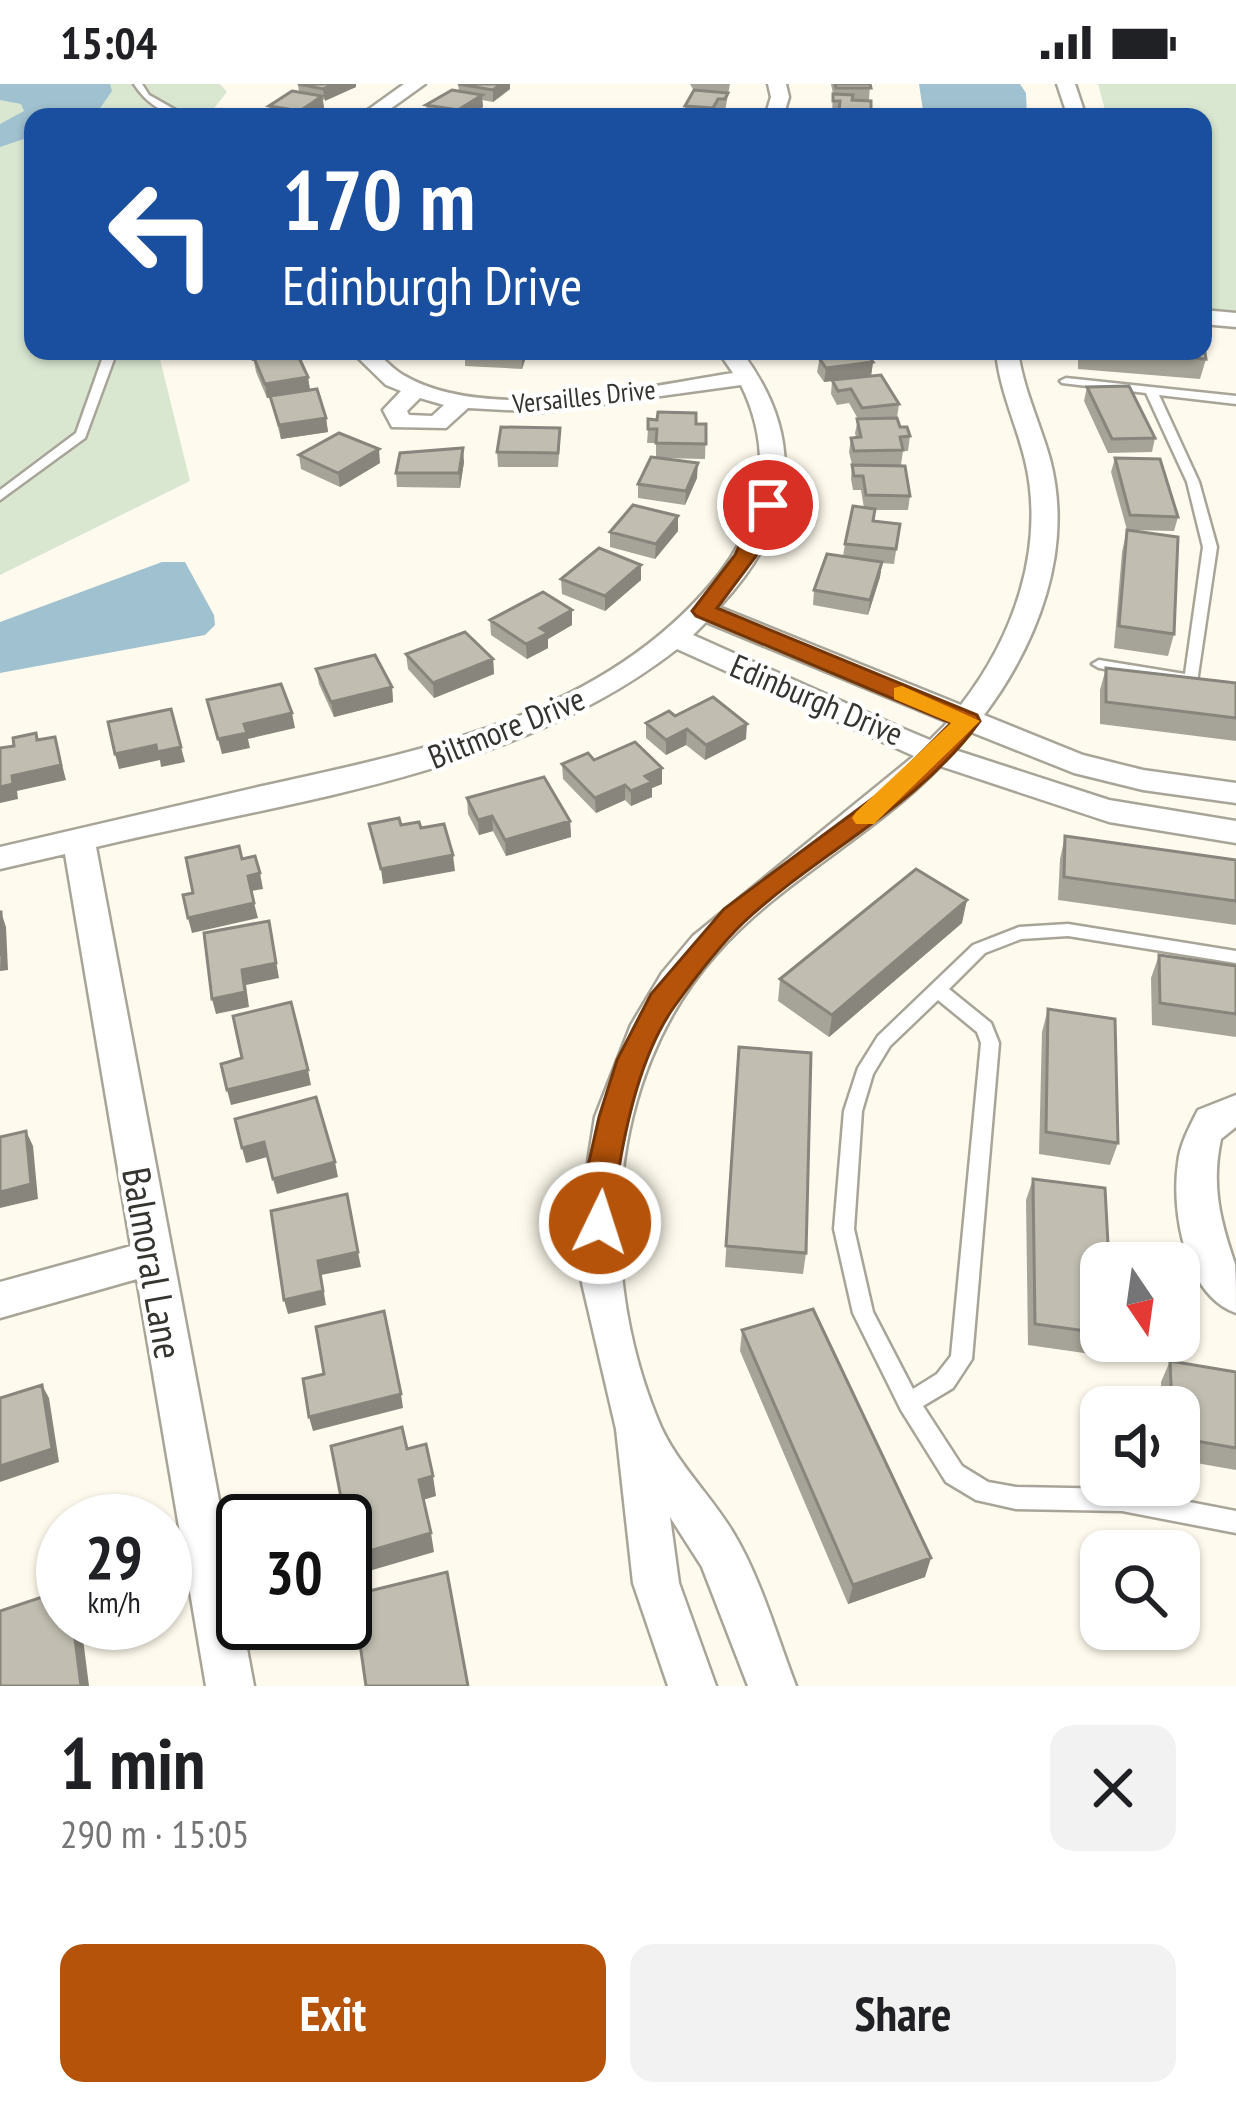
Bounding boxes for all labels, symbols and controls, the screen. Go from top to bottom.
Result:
text: 15:04 [60,13,157,71]
text: 170 m [282,144,475,253]
icon: left [84,156,240,312]
text: Edinburgh Drive [282,250,582,320]
street label: Versailles Drive [510,372,657,420]
pin [717,454,819,556]
icon: arrive [735,472,801,538]
street label: Edinburgh Drive [724,643,910,755]
street label: Biltmore Drive [422,676,590,778]
position arrow [537,1160,663,1286]
street label: Balmoral Lane [111,1163,195,1363]
north arrow [1080,1242,1200,1362]
map controls [1080,1242,1200,1650]
button: sound [1080,1386,1200,1506]
speed limit sign: 30 [216,1494,372,1650]
text: 29 [85,1518,143,1596]
button: search [1080,1530,1200,1650]
text: km/h [87,1582,141,1621]
text: 1 min [60,1716,205,1809]
button: close [1050,1725,1176,1851]
text: 290 m · 15:05 [60,1808,249,1859]
button: Exit [60,1944,606,2082]
button: Share [630,1944,1176,2082]

